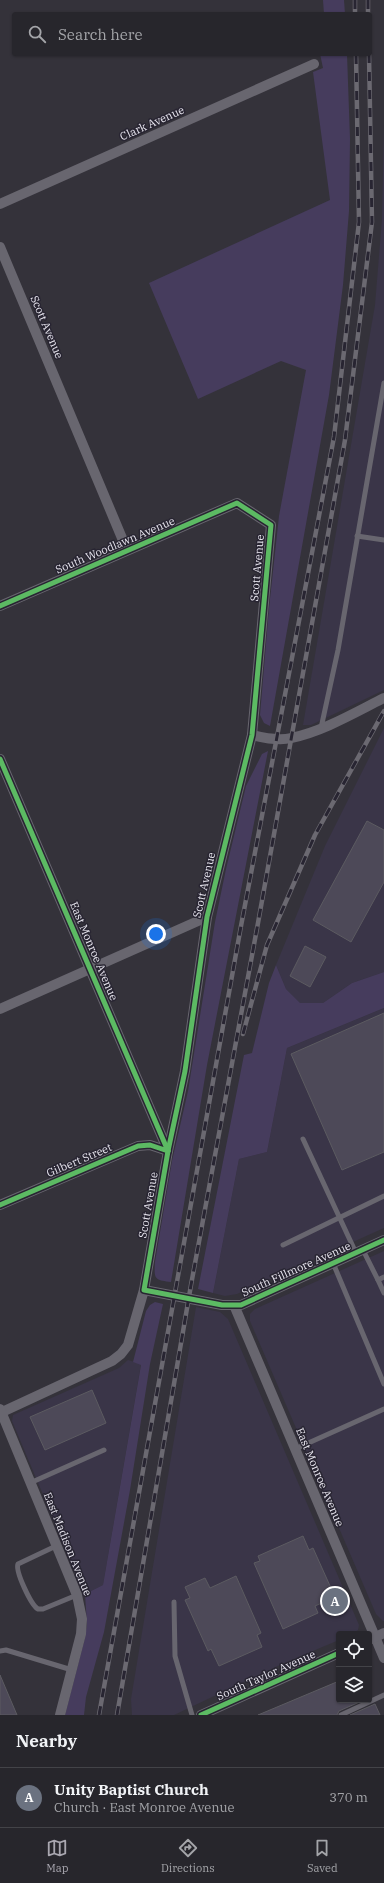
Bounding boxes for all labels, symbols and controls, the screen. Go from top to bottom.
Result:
search box [12,12,372,56]
icon: search [26,23,48,45]
text: Search here [58,25,143,44]
street label: Clark Avenue [118,103,186,143]
street label: Scott Avenue [27,293,67,361]
street label: South Woodlawn Avenue [53,513,177,577]
street label: Scott Avenue [247,534,267,602]
street label: Scott Avenue [190,851,218,919]
street label: East Monroe Avenue [67,900,121,1003]
your location [146,924,166,944]
street label: Gilbert Street [44,1140,114,1180]
street label: Scott Avenue [135,1171,161,1239]
street label: South Fillmore Avenue [239,1239,353,1299]
street label: East Monroe Avenue [293,1426,347,1529]
street label: East Madison Avenue [41,1490,95,1598]
pin: A [322,1586,348,1616]
map controls [336,1631,372,1703]
button: locate [336,1631,372,1667]
street label: South Taylor Avenue [214,1647,318,1703]
button: layers [336,1667,372,1703]
text: Nearby [16,1730,77,1752]
text: Unity Baptist Church [54,1780,209,1799]
text: A [24,1789,34,1806]
text: 370 m [329,1789,368,1806]
text: Church · East Monroe Avenue [54,1799,235,1816]
tab: Map [46,1837,69,1875]
tab: Directions [161,1837,215,1875]
tab: Saved [307,1837,338,1875]

